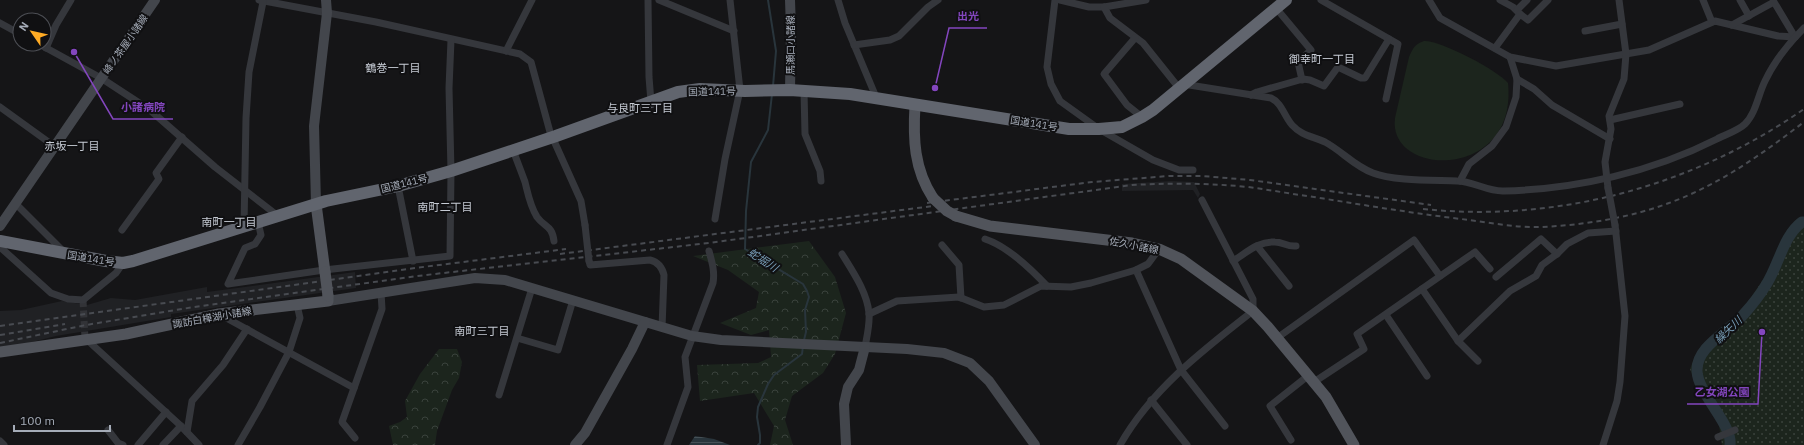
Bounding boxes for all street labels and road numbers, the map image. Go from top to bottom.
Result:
street label: 峰ノ茶屋小諸線 [100,12,151,77]
street label: 馬瀬口小諸線 [784,15,797,75]
street label: 国道141号 [688,85,736,98]
street label: 国道141号 [1009,113,1059,134]
street label: 国道141号 [379,171,429,196]
street label: 佐久小諸線 [1108,234,1160,257]
street label: 国道141号 [66,248,116,269]
street label: 諏訪白樺湖小諸線 [172,304,253,331]

